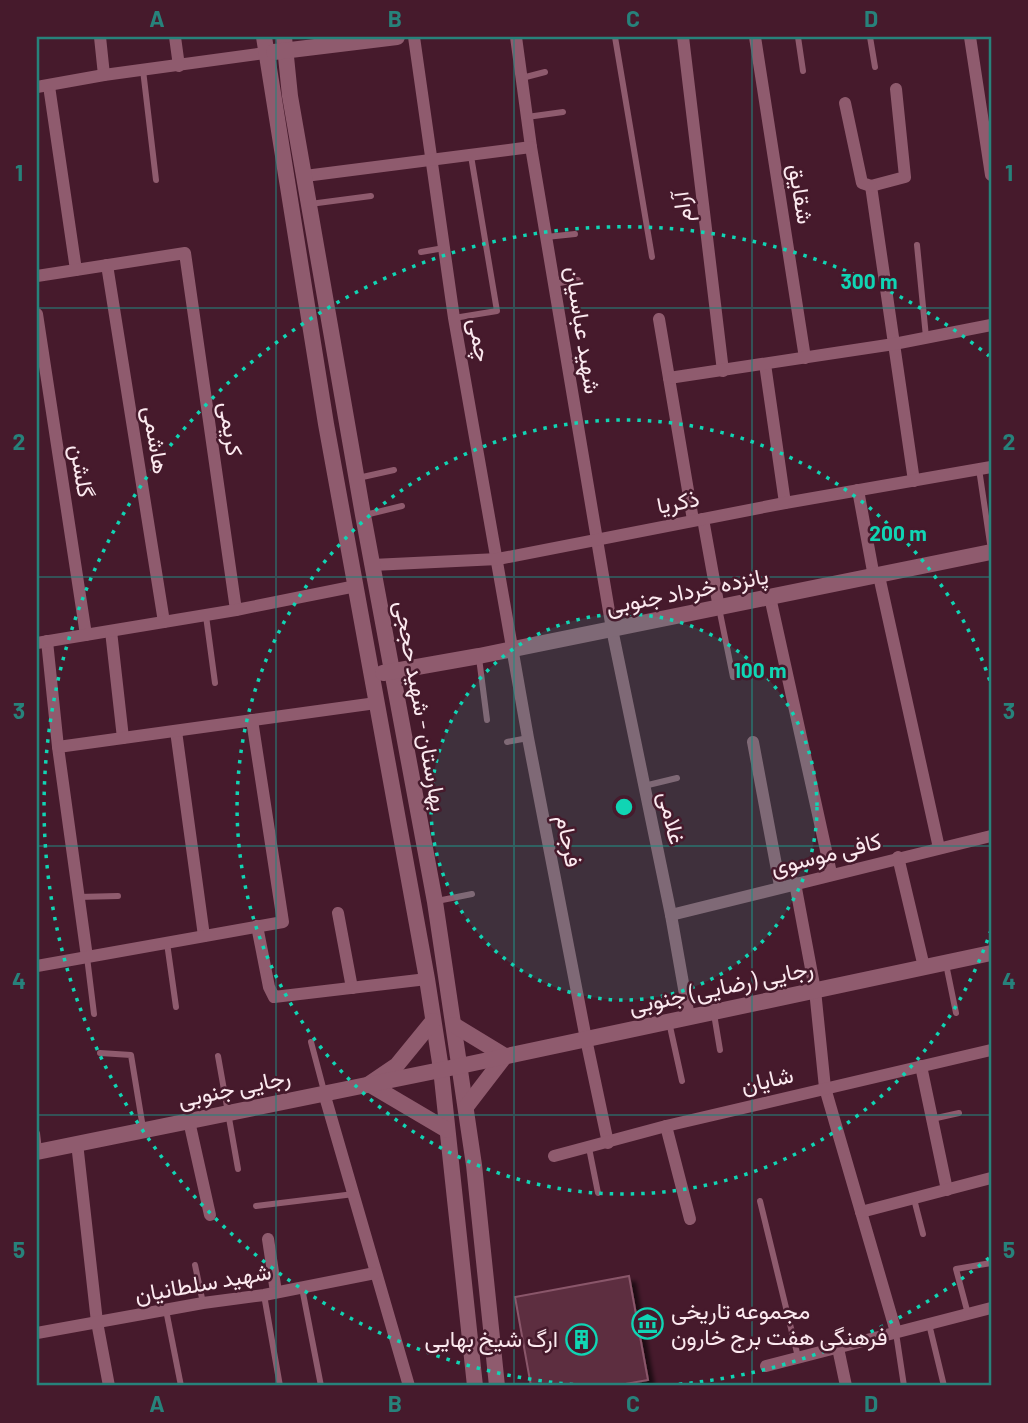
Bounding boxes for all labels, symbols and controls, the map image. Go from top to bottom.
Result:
text: A [149,4,165,32]
text: B [388,4,402,32]
text: C [626,4,640,32]
text: D [864,4,878,32]
text: 1 [15,158,23,186]
text: 1 [1005,158,1013,186]
street label: شقایق [782,162,821,226]
street label: آرام [665,188,699,224]
street label: شهید عباسیان [558,264,608,396]
text: 300 m [840,268,898,293]
street label: چمی [460,316,499,364]
street label: کریمی [212,400,250,458]
street label: هاشمی [137,404,176,476]
text: 2 [13,427,25,455]
text: 2 [1003,427,1015,455]
street label: گلشن [64,442,101,500]
street label: ذکریا [654,483,702,521]
text: 200 m [869,520,927,545]
street label: پانزده خرداد جنوبی [603,561,771,622]
street label: بهارستان - شهید حججی [388,598,454,814]
text: 100 m [733,657,787,682]
text: 3 [13,696,25,724]
text: 3 [1003,696,1015,724]
street label: غلامی [653,789,692,847]
centre of rings [612,795,636,819]
street label: فرجام [549,812,589,870]
street label: کافی موسوی [767,826,885,882]
street label: رجایی (رضایی) جنوبی [626,953,816,1021]
text: 4 [12,966,26,994]
text: 4 [1002,966,1016,994]
street label: شایان [738,1059,796,1099]
street label: رجایی جنوبی [175,1061,293,1115]
text: 5 [13,1235,25,1263]
text: 5 [1003,1235,1015,1263]
street label: شهید سلطانیان [132,1256,274,1310]
place label: مجموعه تاریخی فرهنگی هفت برج خارون [671,1296,887,1353]
museum icon: مجموعه تاریخی فرهنگی هفت برج خارون [631,1307,665,1341]
building icon: ارگ شیخ بهایی [564,1322,598,1356]
place label: ارگ شیخ بهایی [425,1324,558,1355]
text: A [149,1389,165,1417]
text: B [388,1389,402,1417]
text: C [626,1389,640,1417]
text: D [864,1389,878,1417]

